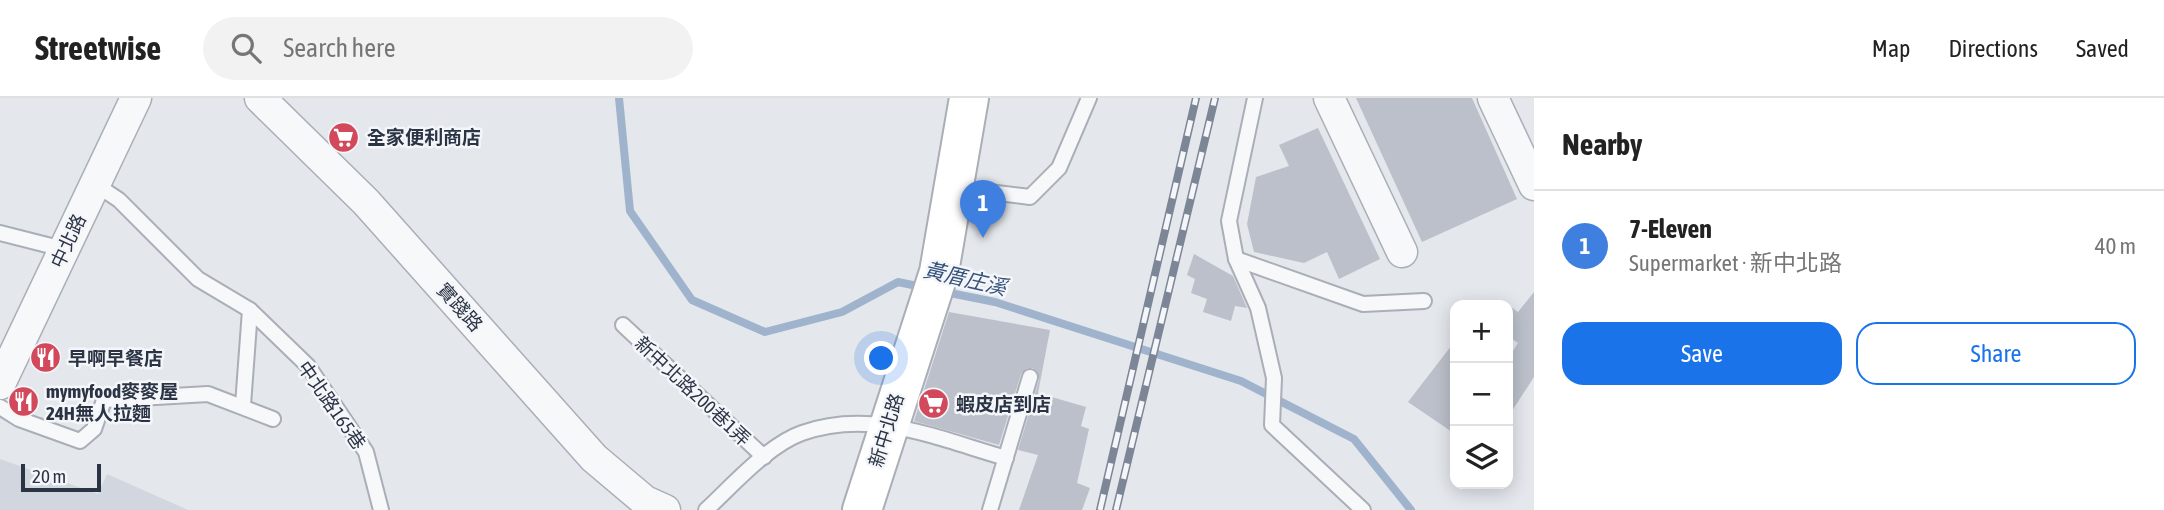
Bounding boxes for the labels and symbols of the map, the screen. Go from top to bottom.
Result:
supermarket icon: 全家便利商店 [327,120,361,154]
place label: 全家便利商店 [367,126,481,148]
pin: 1 [960,180,1006,238]
street label: 中北路 [46,211,90,271]
water label: 黃厝庄溪 [922,257,1012,300]
street label: 實踐路 [433,278,487,336]
street label: 新中北路200巷1弄 [631,332,755,450]
restaurant icon: 早啊早餐店 [28,341,62,375]
your location [864,341,898,375]
place label: 早啊早餐店 [68,347,163,369]
street label: 中北路165巷 [294,357,370,453]
place label: mymyfood麥麥屋 24H無人拉麵 [46,380,178,424]
restaurant icon: mymyfood麥麥屋 24H無人拉麵 [6,385,40,419]
supermarket icon: 蝦皮店到店 [916,387,950,421]
street label: 新中北路 [864,390,908,470]
place label: 蝦皮店到店 [956,393,1051,415]
scale bar [21,461,102,493]

